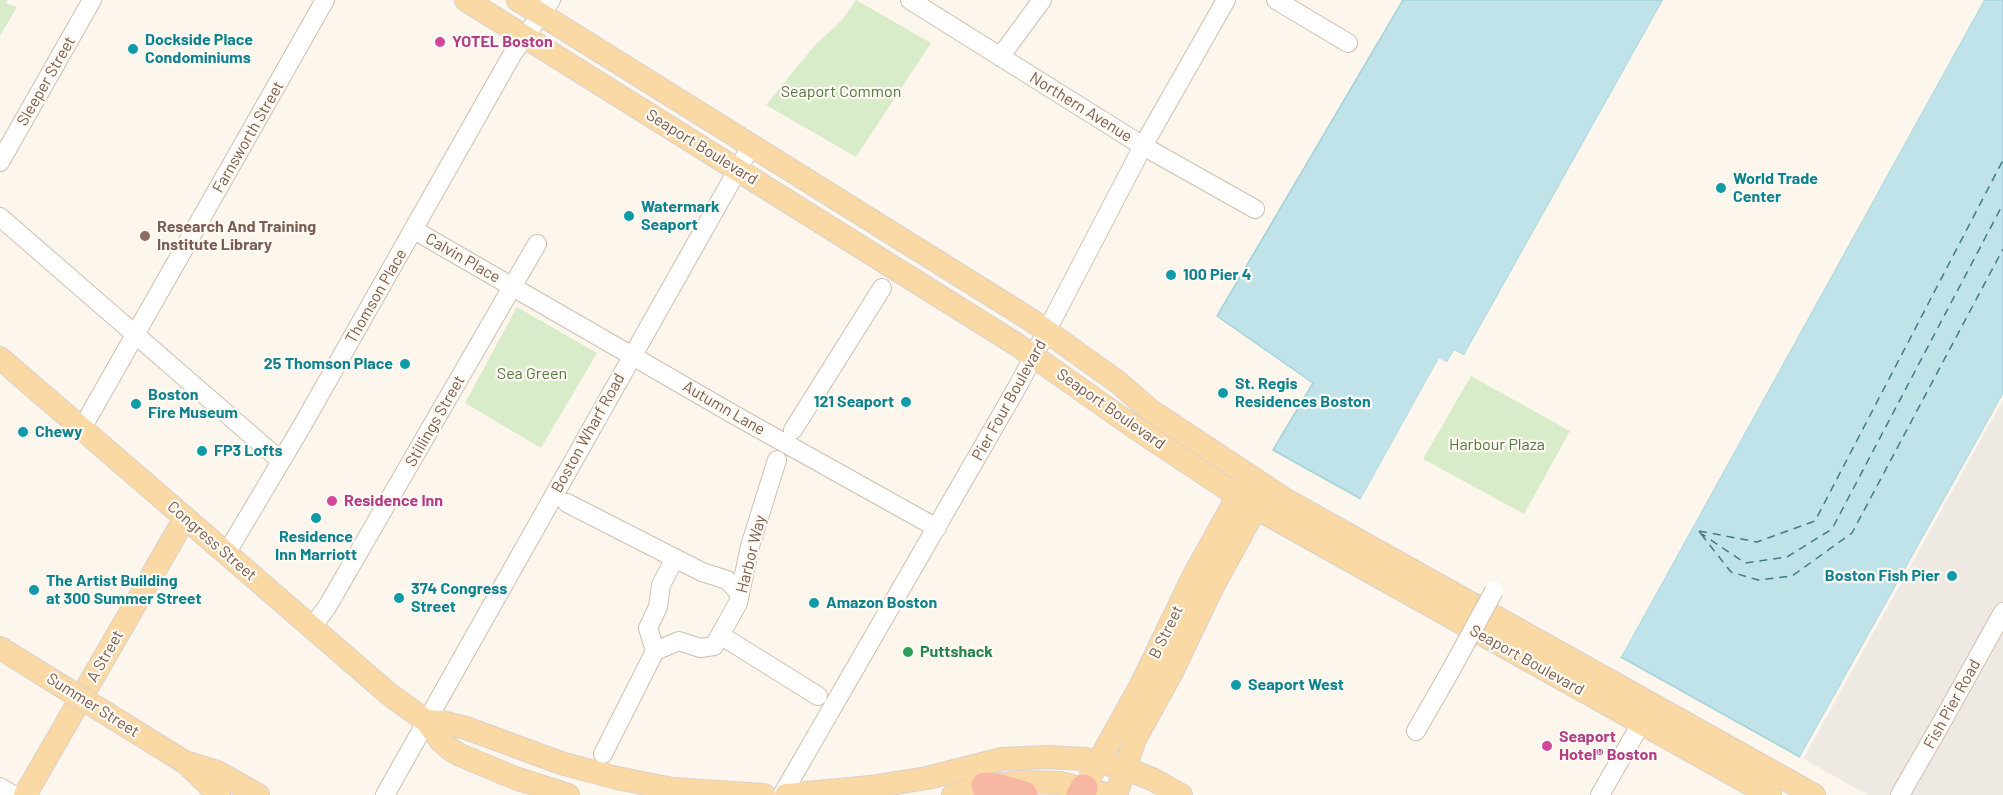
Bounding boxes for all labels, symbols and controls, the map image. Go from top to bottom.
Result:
place label: Dockside Place Condominiums [145,30,253,68]
place label: YOTEL Boston [452,32,553,52]
street label: Sleeper Street [13,33,79,129]
marker: YOTEL Boston [433,35,447,49]
marker: Dockside Place Condominiums [126,42,140,56]
street label: Northern Avenue [1026,68,1136,146]
street label: Farnsworth Street [208,78,288,196]
park label: Seaport Common [781,82,901,102]
street label: Seaport Boulevard [643,105,761,189]
place label: World Trade Center [1733,169,1818,207]
marker: World Trade Center [1714,181,1728,195]
place label: Watermark Seaport [641,197,720,235]
marker: Watermark Seaport [622,209,636,223]
place label: Research And Training Institute Library [157,217,316,255]
marker: Research And Training Institute Library [138,229,152,243]
street label: Calvin Place [422,229,504,287]
street label: Thomson Place [341,245,411,347]
place label: 100 Pier 4 [1183,265,1251,285]
marker: 100 Pier 4 [1164,268,1178,282]
street label: Pier Four Boulevard [968,336,1050,464]
place label: 25 Thomson Place [264,354,393,374]
marker: 25 Thomson Place [398,357,412,371]
park label: Sea Green [497,364,567,384]
street label: Seaport Boulevard [1053,364,1169,454]
street label: Boston Wharf Road [547,370,629,496]
street label: Stillings Street [401,372,469,470]
place label: St. Regis Residences Boston [1235,374,1371,412]
street label: Autumn Lane [679,377,769,439]
place label: Boston Fire Museum [148,385,238,423]
marker: St. Regis Residences Boston [1216,386,1230,400]
place label: 121 Seaport [814,392,894,412]
marker: 121 Seaport [899,395,913,409]
marker: Boston Fire Museum [129,397,143,411]
place label: Chewy [35,422,82,442]
marker: Chewy [16,425,30,439]
park label: Harbour Plaza [1449,435,1545,455]
place label: FP3 Lofts [214,441,282,461]
marker: FP3 Lofts [195,444,209,458]
place label: Residence Inn [344,491,443,511]
marker: Residence Inn [325,494,339,508]
street label: Congress Street [164,497,260,585]
marker: Residence Inn Marriott [309,511,323,525]
street label: Harbor Way [732,513,770,595]
place label: Residence Inn Marriott [275,527,357,565]
place label: Boston Fish Pier [1825,566,1940,586]
marker: Boston Fish Pier [1945,569,1959,583]
place label: The Artist Building at 300 Summer Street [46,571,201,609]
place label: 374 Congress Street [411,579,507,617]
marker: The Artist Building at 300 Summer Street [27,583,41,597]
marker: 374 Congress Street [392,591,406,605]
place label: Amazon Boston [826,593,937,613]
marker: Amazon Boston [807,596,821,610]
street label: B Street [1145,602,1187,662]
street label: Seaport Boulevard [1466,621,1588,699]
street label: A Street [83,627,127,685]
place label: Puttshack [920,642,993,662]
marker: Puttshack [901,645,915,659]
street label: Fish Pier Road [1920,656,1984,752]
street label: Summer Street [43,669,143,741]
place label: Seaport West [1248,675,1344,695]
marker: Seaport West [1229,678,1243,692]
place label: Seaport Hotel® Boston [1559,727,1657,765]
marker: Seaport Hotel® Boston [1540,739,1554,753]

